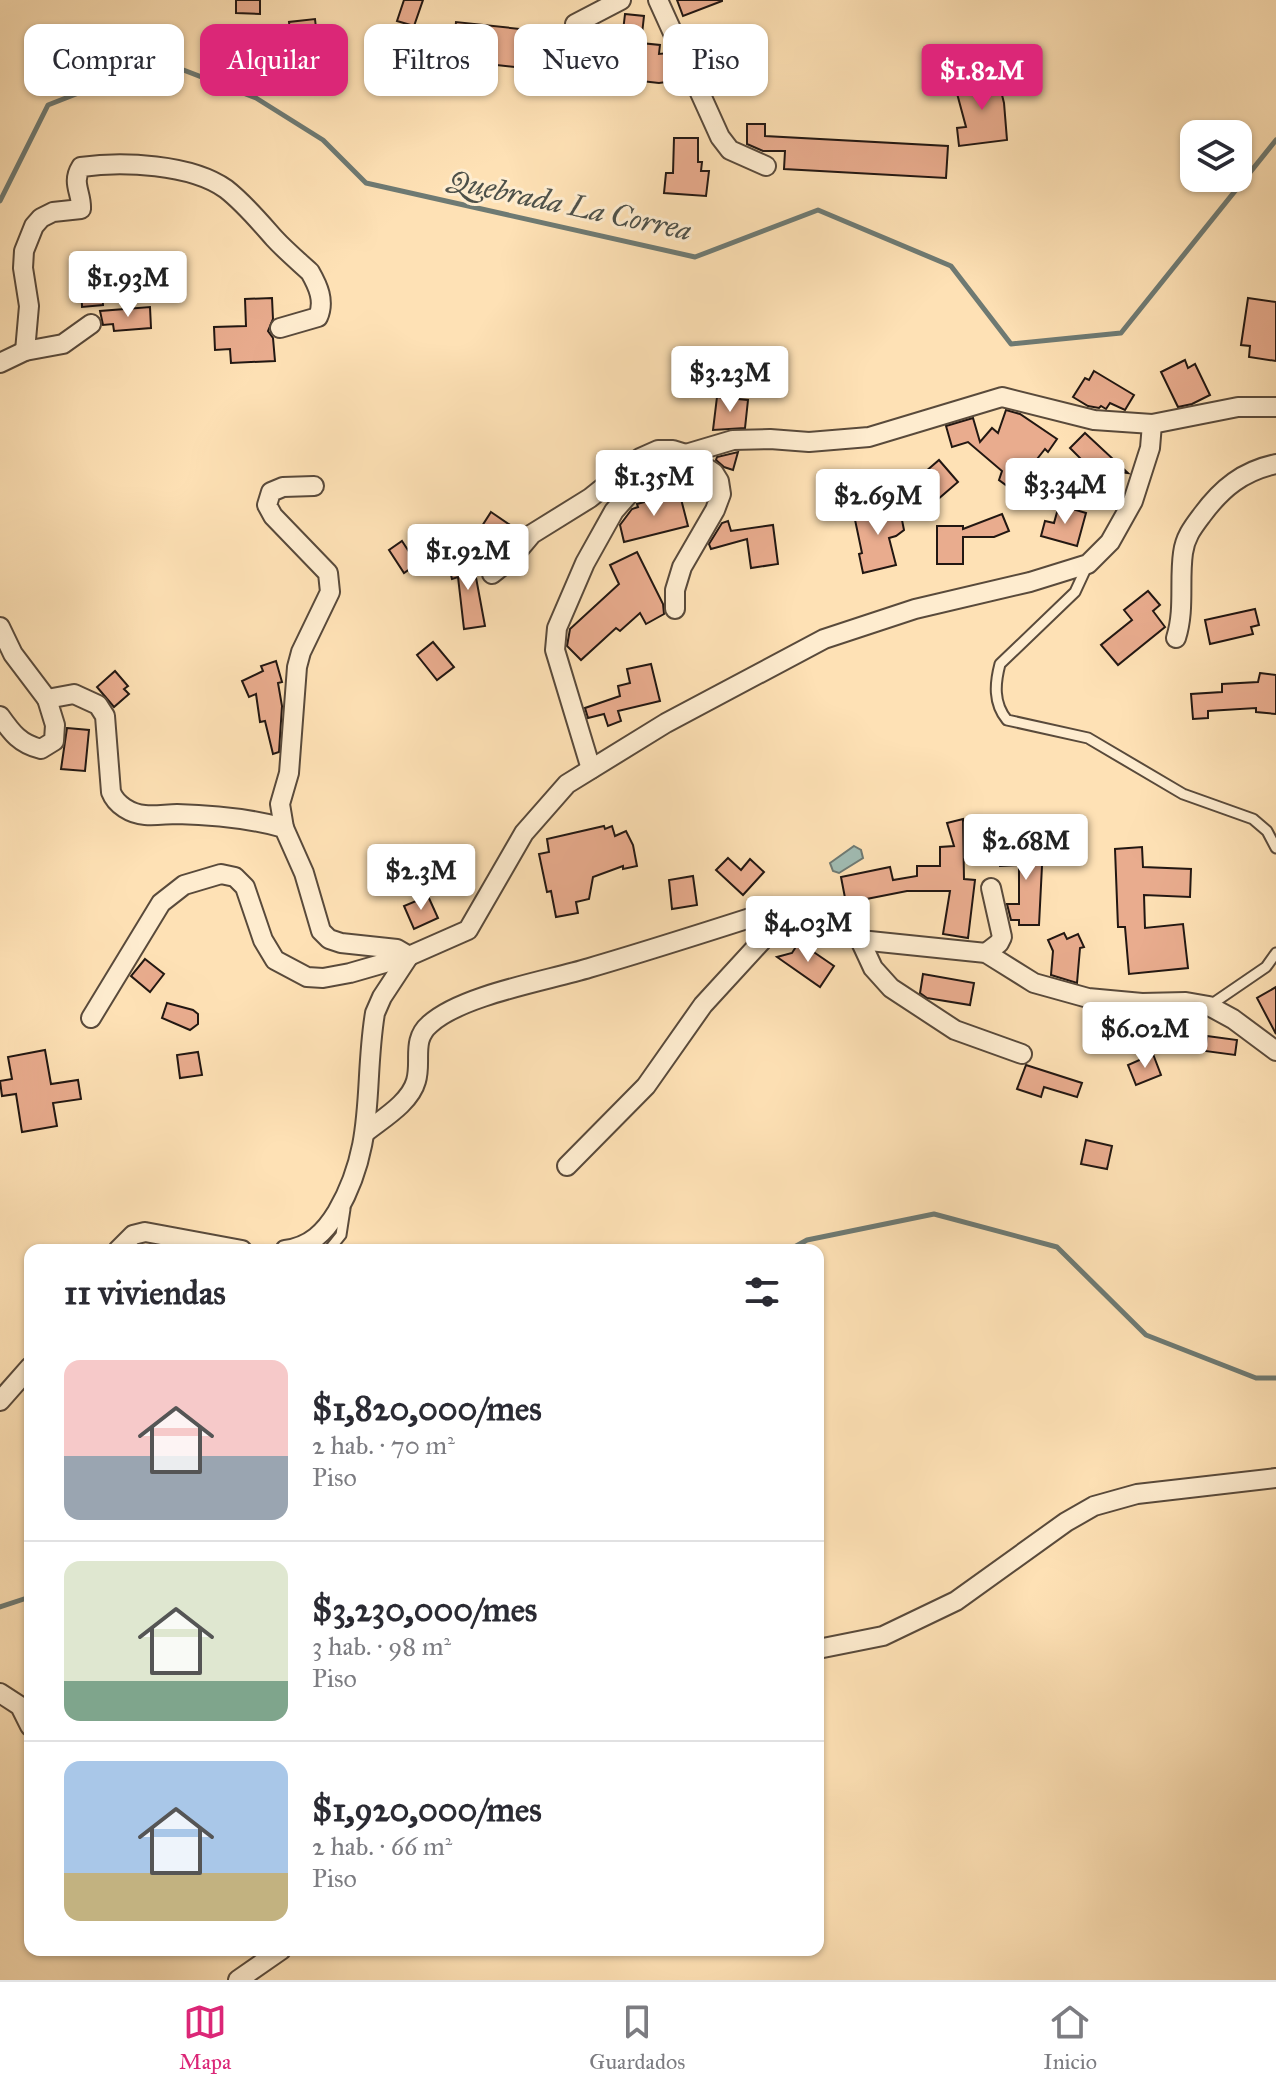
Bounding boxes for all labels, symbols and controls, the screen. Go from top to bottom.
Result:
chip: Comprar [24,24,184,96]
chip: Alquilar [200,24,348,96]
chip: Filtros [364,24,498,96]
chip: Nuevo [514,24,647,96]
chip: Piso [663,24,768,96]
pin: $1.82M [917,44,1047,112]
text: $1.82M [940,54,1024,86]
map controls [1180,120,1252,192]
button: layers [1180,120,1252,192]
water label: Quebrada La Correa [443,161,695,248]
pin: $1.93M [63,251,193,319]
text: $1.93M [87,261,169,293]
pin: $3.23M [665,346,795,414]
text: $3.23M [689,356,771,388]
pin: $1.35M [589,450,719,518]
pin: $3.34M [1000,458,1130,526]
text: $1.35M [614,460,694,492]
text: $3.34M [1023,468,1107,500]
pin: $2.69M [813,469,943,537]
text: $2.69M [834,479,922,511]
pin: $1.92M [403,524,533,592]
text: $1.92M [426,534,510,566]
pin: $2.68M [961,814,1091,882]
text: $2.68M [982,824,1070,856]
pin: $2.3M [365,844,477,912]
text: $2.3M [385,854,457,886]
pin: $4.03M [743,896,873,964]
text: $4.03M [764,906,852,938]
pin: $6.02M [1080,1002,1210,1070]
text: $6.02M [1100,1012,1190,1044]
icon: filters [740,1270,784,1314]
text: 11 viviendas [64,1272,226,1313]
text: $1,820,000/mes [312,1388,542,1429]
icon: home [128,1392,224,1488]
text: 2 hab. · 70 m² [312,1429,455,1461]
text: Piso [312,1461,357,1493]
text: $3,230,000/mes [312,1589,537,1630]
icon: home [128,1593,224,1689]
text: 3 hab. · 98 m² [312,1630,451,1662]
text: Piso [312,1662,357,1694]
text: $1,920,000/mes [312,1789,542,1830]
icon: home [128,1793,224,1889]
text: 2 hab. · 66 m² [312,1830,452,1862]
text: Piso [312,1862,357,1894]
tab: Mapa [179,2000,231,2075]
tab: Guardados [589,2000,685,2075]
tab: Inicio [1043,2000,1097,2075]

